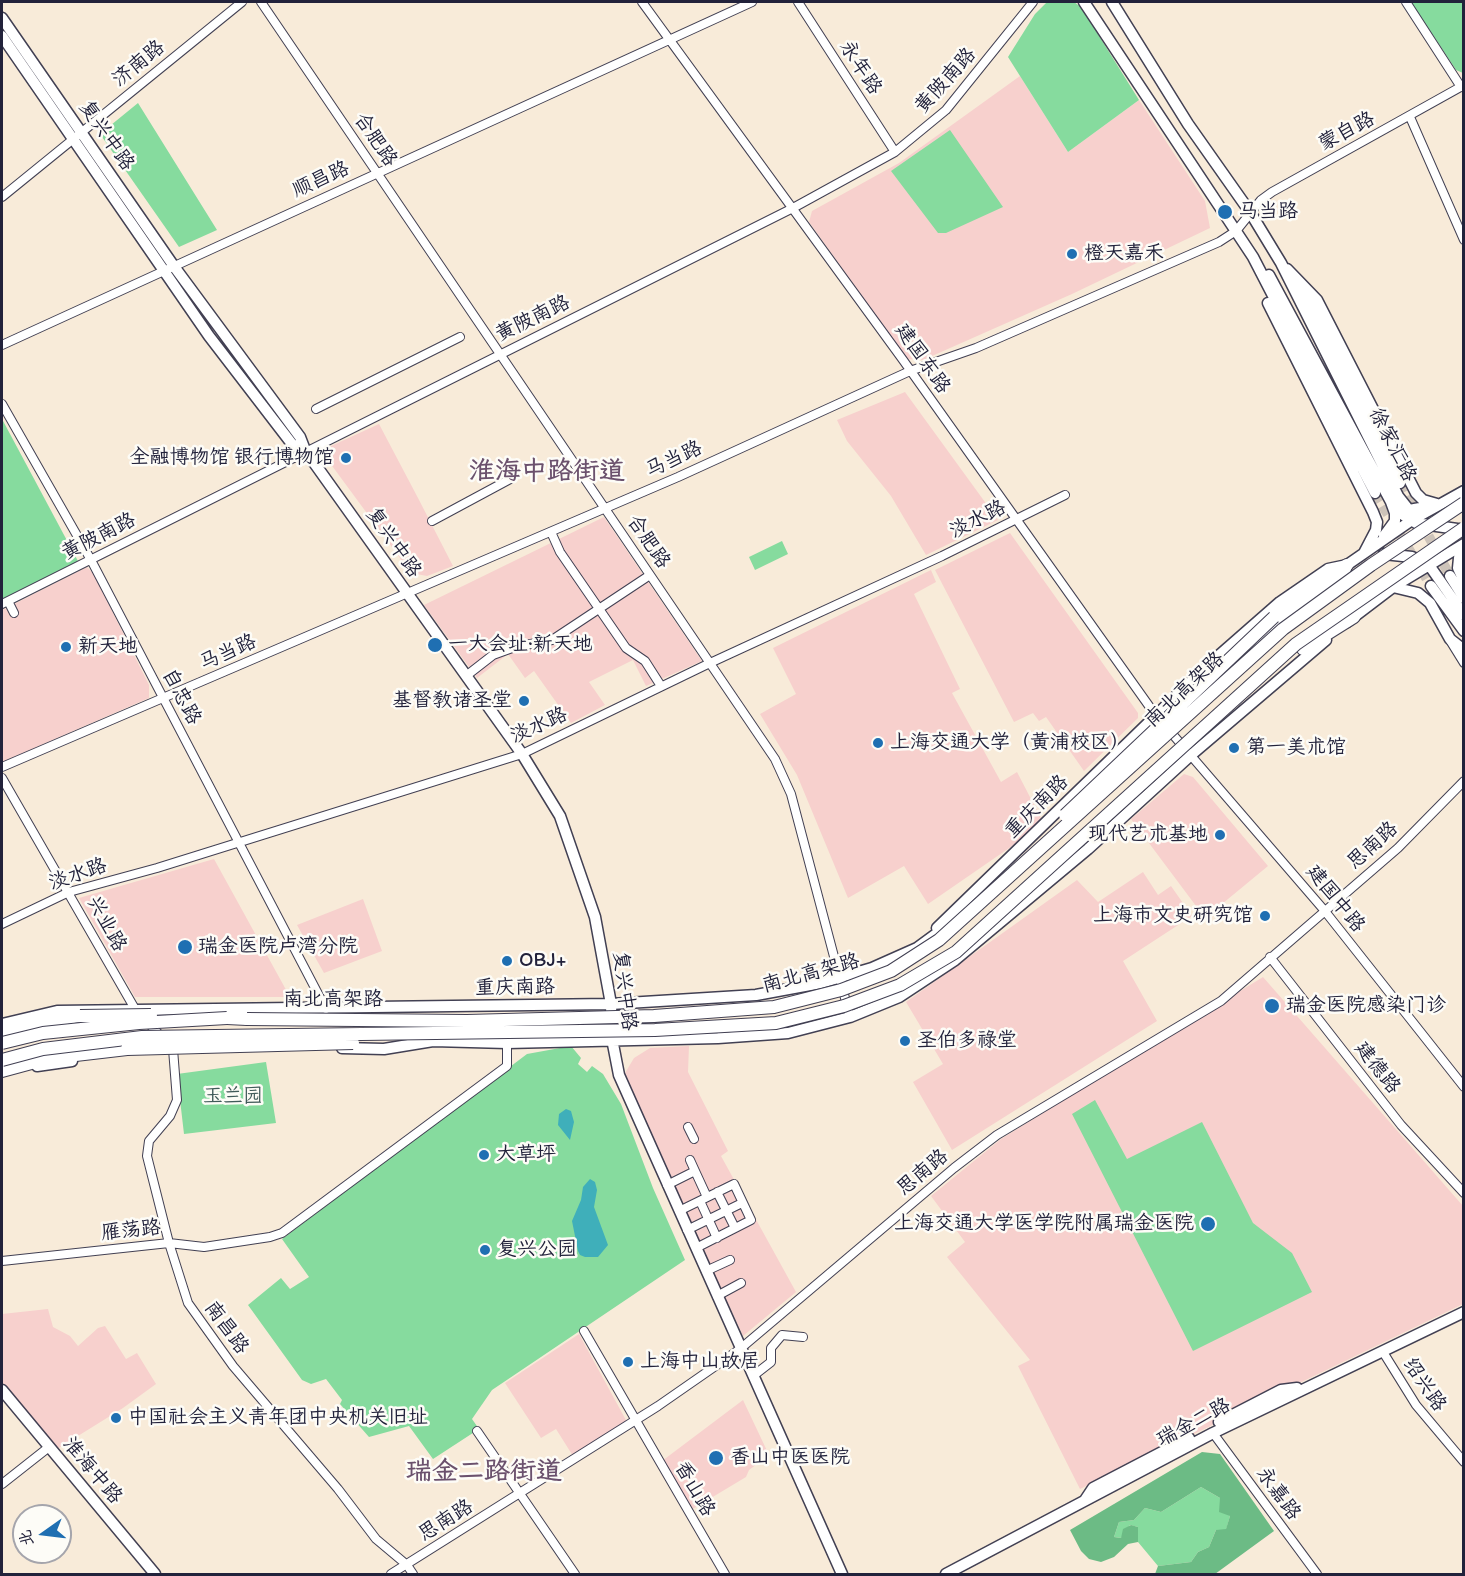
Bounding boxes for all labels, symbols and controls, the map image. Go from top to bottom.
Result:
street label: 济南路 [108,36,170,92]
street label: 永年路 [834,36,886,100]
street label: 黄陂南路 [910,43,982,119]
street label: 复兴中路 [73,96,139,176]
street label: 蒙自路 [1315,107,1379,157]
street label: 合肥路 [348,108,402,172]
street label: 顺昌路 [289,157,353,203]
place label: 马当路 [1238,200,1298,224]
marker: 马当路 [1216,203,1234,221]
place label: 橙天嘉禾 [1084,242,1164,266]
marker: 橙天嘉禾 [1065,247,1079,261]
street label: 黄陂南路 [492,291,574,347]
street label: 建国东路 [889,319,955,399]
street label: 徐家汇路 [1363,404,1421,486]
street label: 马当路 [642,436,706,484]
place label: 全融博物馆 银行博物馆 [130,446,334,470]
marker: 全融博物馆 银行博物馆 [339,451,353,465]
district label: 淮海中路街道 [469,456,625,488]
street label: 淡水路 [946,496,1010,544]
street label: 复兴中路 [360,503,426,583]
street label: 黄陂南路 [58,508,140,566]
street label: 合肥路 [621,510,675,574]
street label: 马当路 [196,630,260,676]
place label: 一大会址·新天地 [448,633,593,657]
place label: 新天地 [78,635,138,659]
marker: 一大会址·新天地 [426,636,444,654]
marker: 新天地 [59,640,73,654]
street label: 南北高架路 [1140,647,1230,733]
street label: 自忠路 [156,665,206,729]
place label: 基督教诸圣堂 [392,689,512,713]
marker: 基督教诸圣堂 [517,694,531,708]
street label: 淡水路 [507,703,571,749]
place label: 上海交通大学（黄浦校区） [890,731,1130,755]
marker: 上海交通大学（黄浦校区） [871,736,885,750]
place label: 第一美术馆 [1246,736,1346,760]
marker: 第一美术馆 [1227,741,1241,755]
street label: 重庆南路 [1000,770,1074,844]
street label: 思南路 [1343,817,1403,875]
place label: 现代艺术基地 [1088,823,1208,847]
marker: 现代艺术基地 [1213,828,1227,842]
street label: 淡水路 [46,854,110,896]
street label: 建国中路 [1301,860,1369,938]
street label: 兴业路 [81,892,131,956]
place label: 上海市文史研究馆 [1093,904,1253,928]
marker: 上海市文史研究馆 [1258,909,1272,923]
place label: 瑞金医院卢湾分院 [198,935,358,959]
marker: 瑞金医院卢湾分院 [176,938,194,956]
place label: OBJ+ [519,949,566,973]
street label: 南北高架路 [760,949,862,999]
street label: 复兴中路 [607,950,641,1032]
marker: OBJ+ [500,954,514,968]
street label: 重庆南路 [475,975,555,1001]
street label: 南北高架路 [283,988,383,1012]
place label: 瑞金医院感染门诊 [1286,994,1446,1018]
marker: 瑞金医院感染门诊 [1263,997,1281,1015]
place label: 圣伯多禄堂 [917,1029,1017,1053]
marker: 圣伯多禄堂 [898,1034,912,1048]
street label: 建德路 [1349,1037,1405,1099]
park label: 玉兰园 [203,1085,263,1109]
place label: 大草坪 [496,1143,556,1167]
street label: 思南路 [892,1145,954,1201]
marker: 大草坪 [477,1148,491,1162]
place label: 上海交通大学医学院附属瑞金医院 [894,1212,1194,1236]
marker: 上海交通大学医学院附属瑞金医院 [1199,1215,1217,1233]
street label: 雁荡路 [100,1216,162,1246]
place label: 复兴公园 [497,1238,577,1262]
marker: 复兴公园 [478,1243,492,1257]
street label: 南昌路 [199,1297,253,1359]
place label: 上海中山故居 [640,1350,760,1374]
street label: 绍兴路 [1397,1353,1451,1417]
marker: 上海中山故居 [621,1355,635,1369]
street label: 瑞金二路 [1153,1394,1235,1452]
place label: 中国社会主义青年团中央机关旧址 [128,1406,428,1430]
marker: 中国社会主义青年团中央机关旧址 [109,1411,123,1425]
street label: 淮海中路 [57,1433,127,1509]
place label: 香山中医医院 [730,1446,850,1470]
marker: 香山中医医院 [707,1449,725,1467]
district label: 瑞金二路街道 [406,1456,562,1488]
street label: 香山路 [669,1457,719,1521]
street label: 永嘉路 [1251,1463,1305,1525]
street label: 思南路 [414,1495,478,1547]
north arrow [12,1504,72,1564]
text: 北 [15,1528,37,1548]

